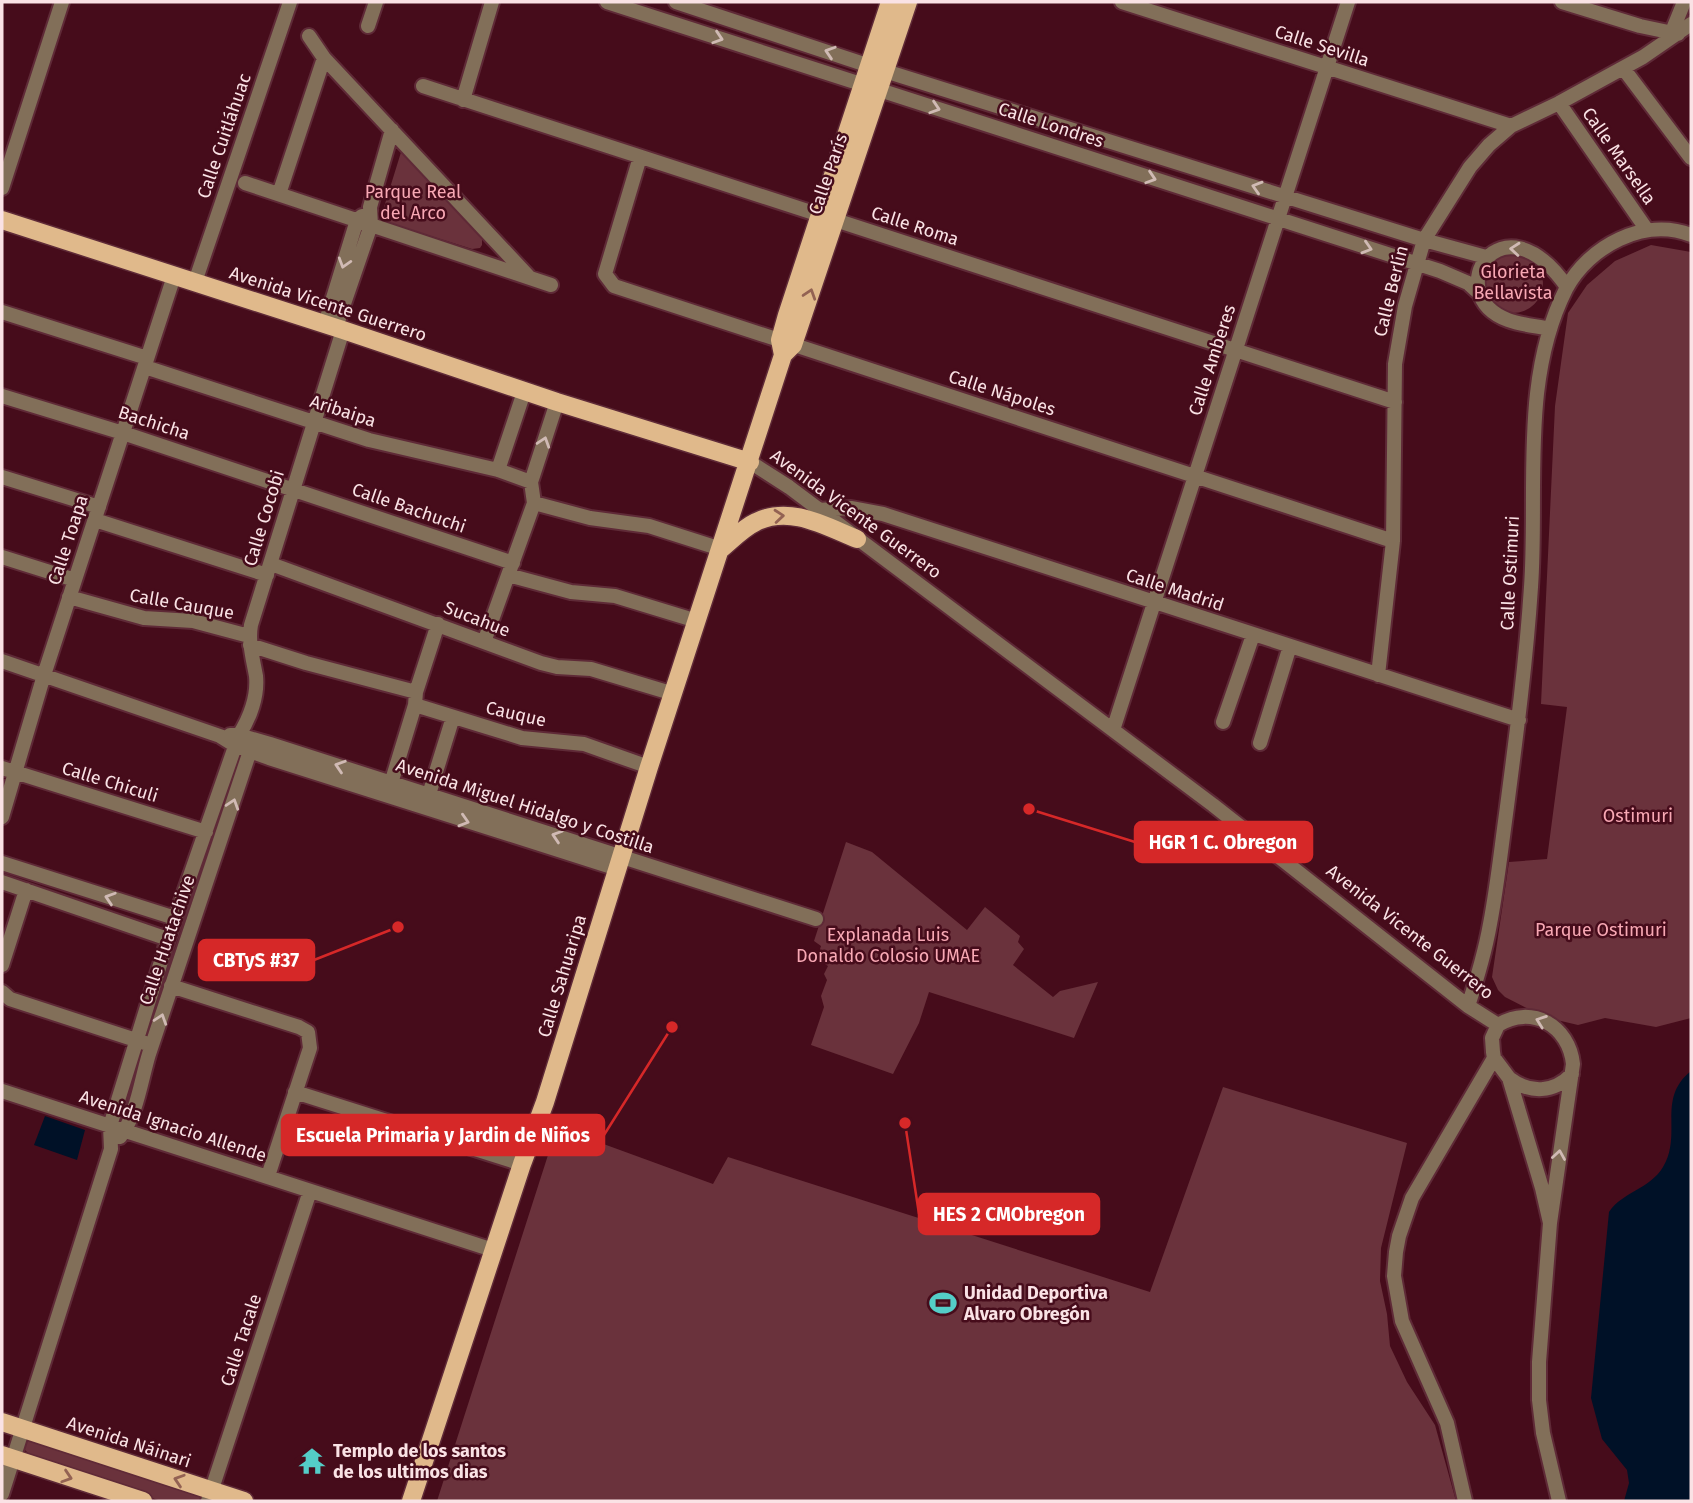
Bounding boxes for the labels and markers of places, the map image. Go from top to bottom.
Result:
callout: HGR 1 C. Obregon [1135,822,1312,862]
callout: CBTyS #37 [199,940,314,980]
callout: Escuela Primaria y Jardin de Niños [282,1115,604,1155]
callout: HES 2 CMObregon [919,1194,1099,1234]
place label: Unidad Deportiva Alvaro Obregón [963,1282,1108,1325]
sports icon: Unidad Deportiva Alvaro Obregón [928,1288,958,1318]
place label: Templo de los santos de los ultimos dias [333,1440,506,1483]
temple icon: Templo de los santos de los ultimos dias [297,1446,327,1476]

